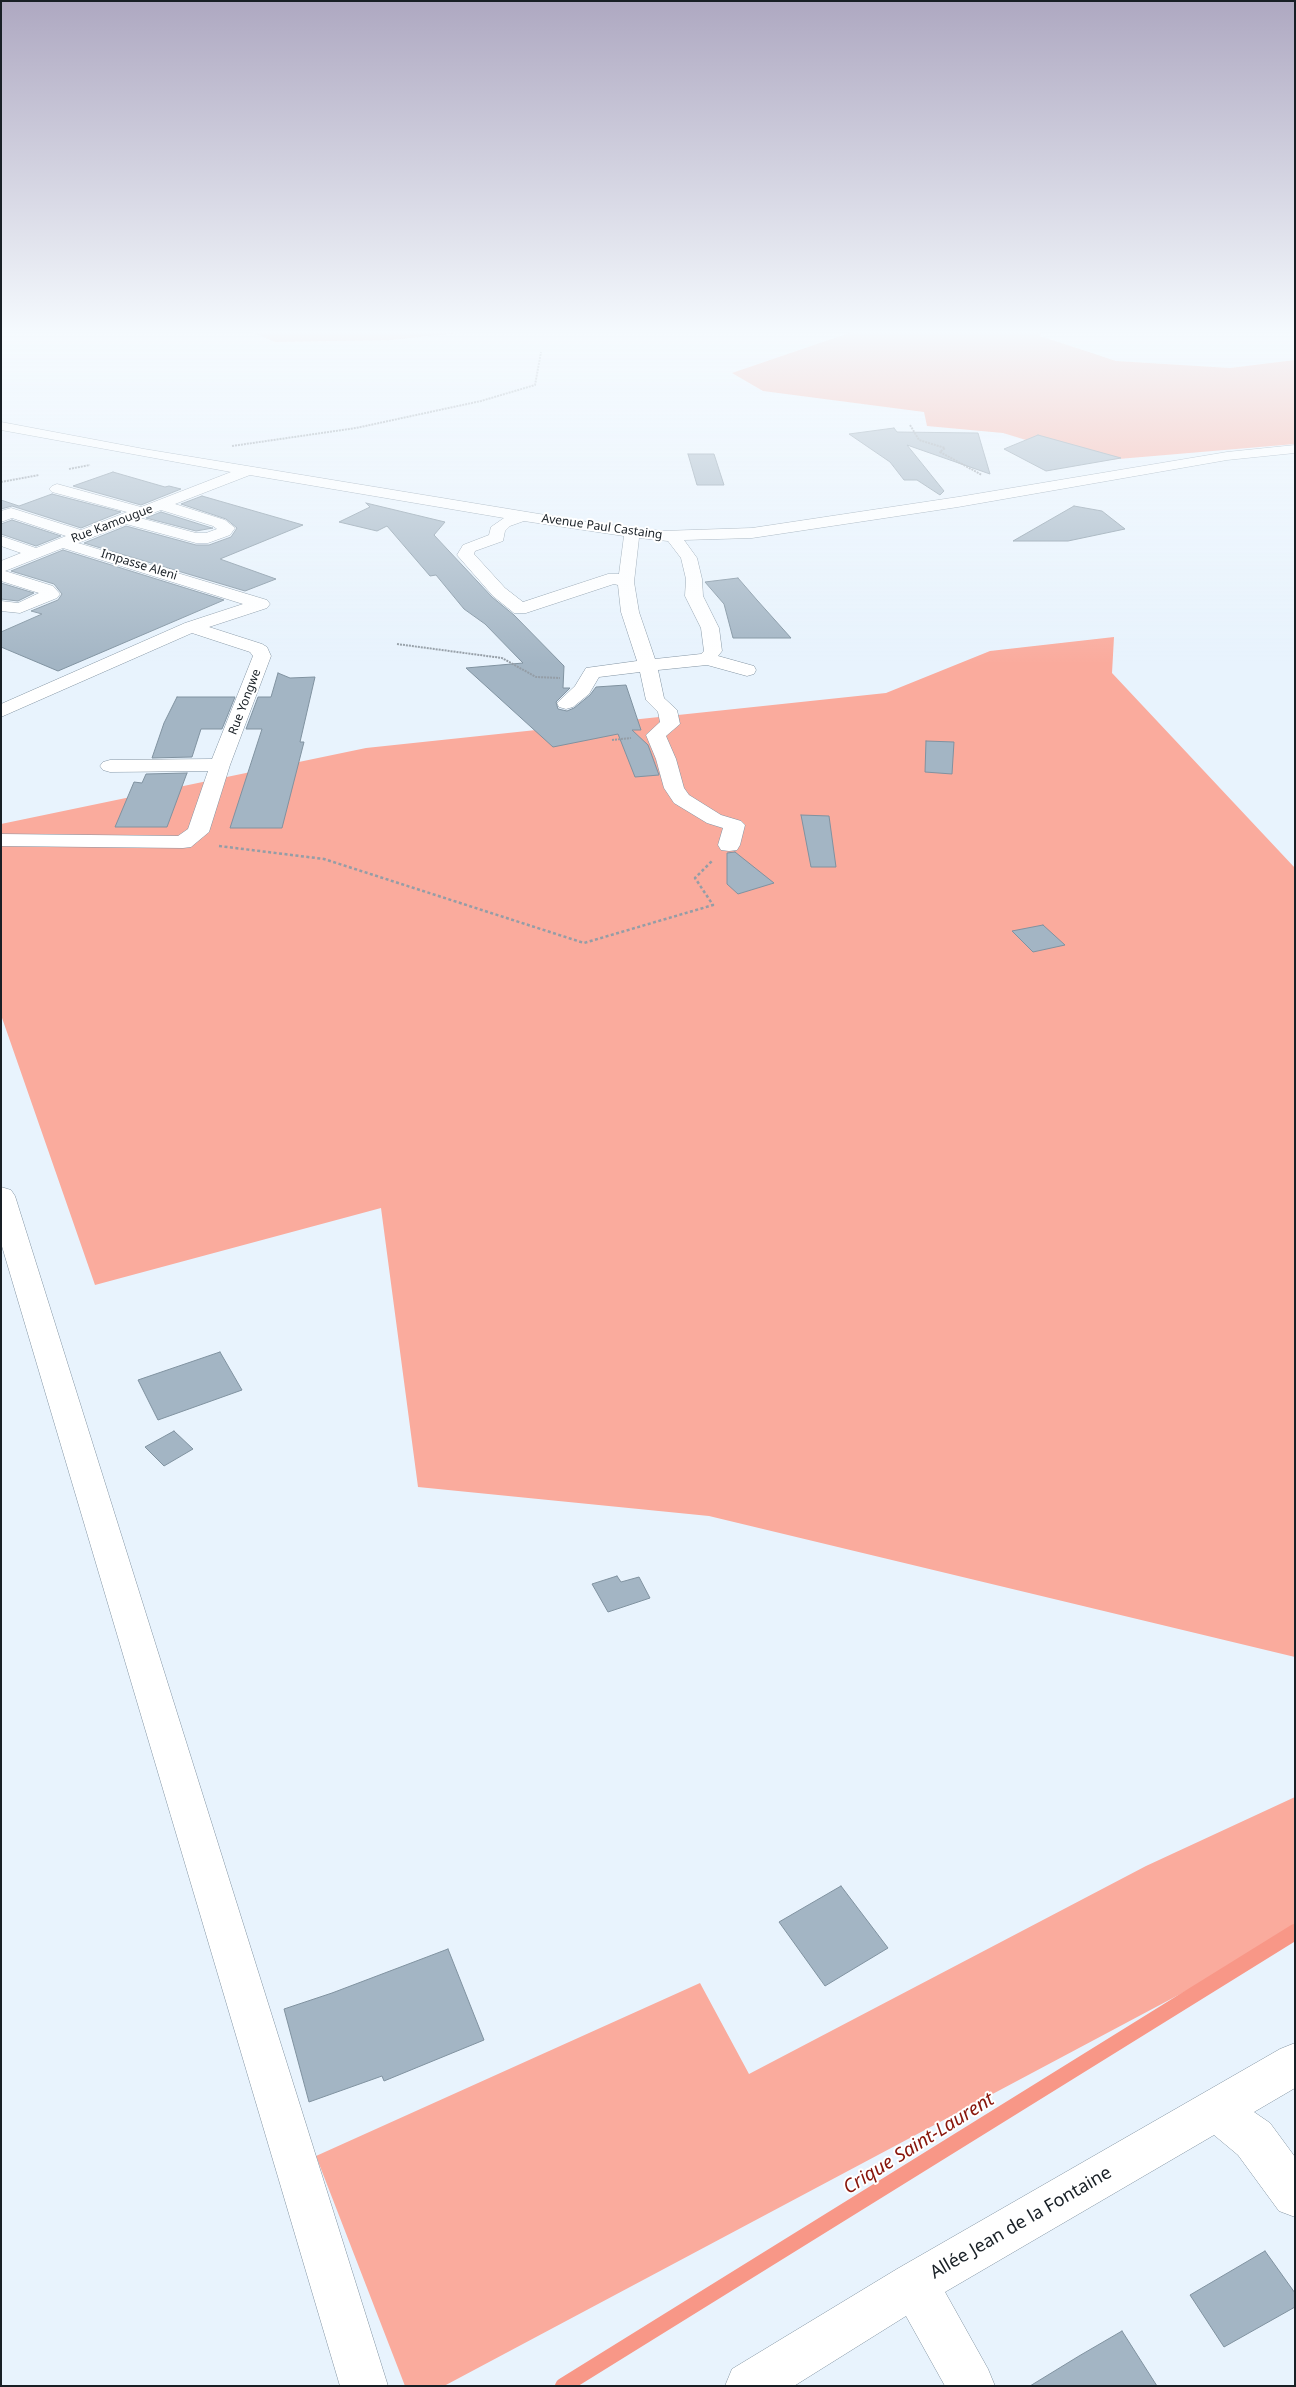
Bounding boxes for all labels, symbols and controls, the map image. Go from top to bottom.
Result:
street label: Rue Kamougue [69,502,155,546]
street label: Avenue Paul Castaing [541,511,663,543]
street label: Impasse Aleni [99,547,179,583]
street label: Rue Yongwe [226,667,264,737]
water label: Crique Saint-Laurent [839,2088,999,2200]
street label: Allée Jean de la Fontaine [926,2162,1116,2284]

